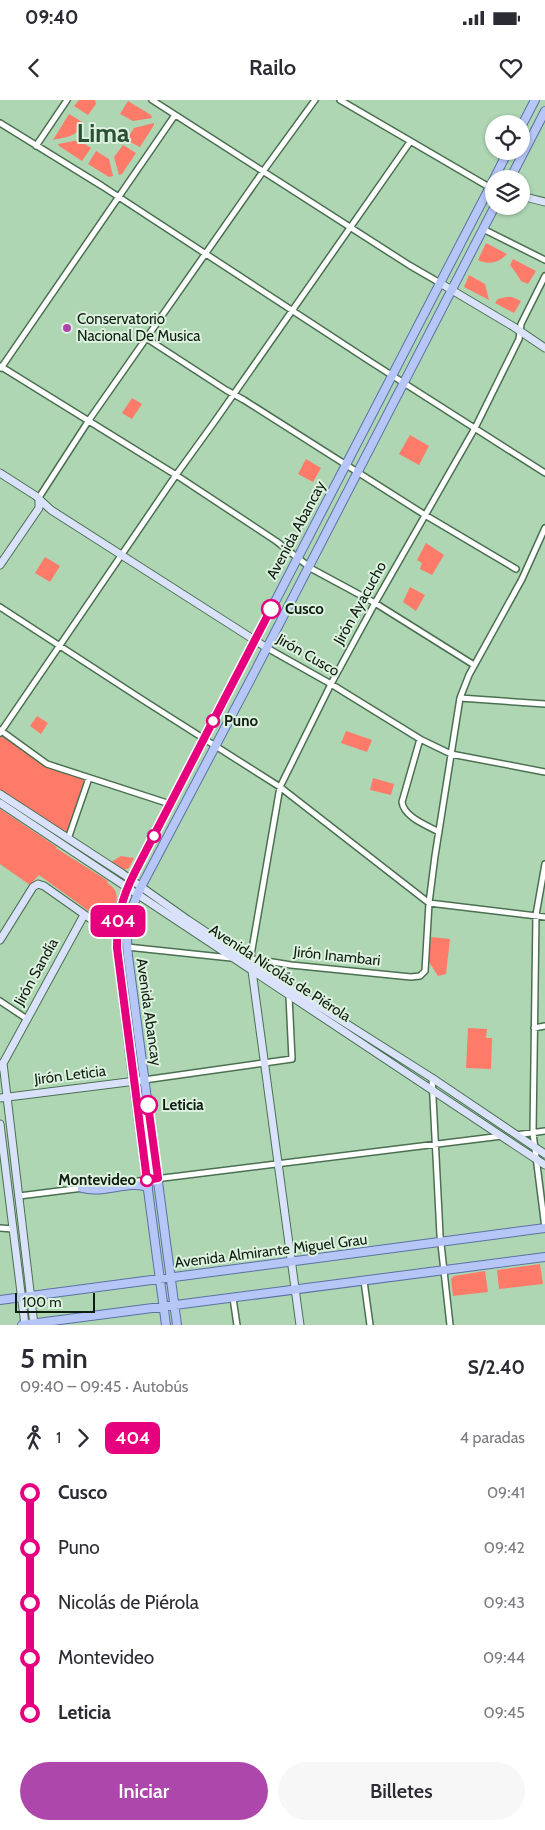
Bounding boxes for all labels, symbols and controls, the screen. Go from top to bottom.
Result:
text: 09:40 [25,6,79,29]
icon: back [20,54,48,82]
text: Railo [249,54,296,81]
icon: heart [497,54,525,82]
map controls [485,115,530,215]
button: locate [485,115,530,160]
district label: Lima [77,118,130,148]
button: layers [485,170,530,215]
place label: Conservatorio Nacional De Musica [77,310,201,345]
marker: Conservatorio Nacional De Musica [61,322,73,334]
street label: Avenida Abancay [263,477,330,582]
street label: Jirón Ayacucho [329,558,390,649]
marker: Cusco [261,599,281,619]
place label: Cusco [285,600,324,618]
street label: Jirón Cusco [273,629,343,680]
place label: Puno [224,712,258,730]
marker: Puno [206,714,220,728]
unlabelled marker [147,829,161,843]
line badge: 404 [89,905,147,937]
text: 404 [100,910,136,932]
street label: Avenida Nicolás de Piérola [206,920,355,1026]
street label: Jirón Sandía [10,934,62,1010]
street label: Jirón Inambari [292,942,381,970]
street label: Avenida Abancay [133,957,166,1067]
street label: Jirón Leticia [32,1062,108,1088]
marker: Leticia [138,1095,158,1115]
place label: Leticia [162,1096,204,1114]
place label: Montevideo [58,1171,136,1189]
marker: Montevideo [140,1173,154,1187]
street label: Avenida Almirante Miguel Grau [174,1230,368,1272]
scale bar [15,1290,95,1313]
text: 100 m [22,1293,62,1311]
text: 5 min [20,1341,88,1375]
text: S/2.40 [468,1356,525,1379]
text: 09:40 – 09:45 · Autobús [20,1377,188,1396]
icon: walk [20,1424,48,1452]
icon: forward [69,1424,97,1452]
text: 404 [115,1427,150,1449]
text: 1 [56,1428,61,1447]
text: 4 paradas [460,1428,525,1447]
text: Cusco [58,1481,107,1504]
text: 09:41 [487,1483,525,1502]
text: Puno [58,1536,100,1559]
text: 09:42 [484,1538,525,1557]
text: Nicolás de Piérola [58,1591,199,1614]
text: 09:43 [484,1593,525,1612]
text: Montevideo [58,1646,154,1669]
text: 09:44 [483,1648,525,1667]
text: Leticia [58,1701,111,1724]
text: 09:45 [484,1703,525,1722]
button: Iniciar [20,1762,268,1820]
button: Billetes [278,1762,525,1820]

